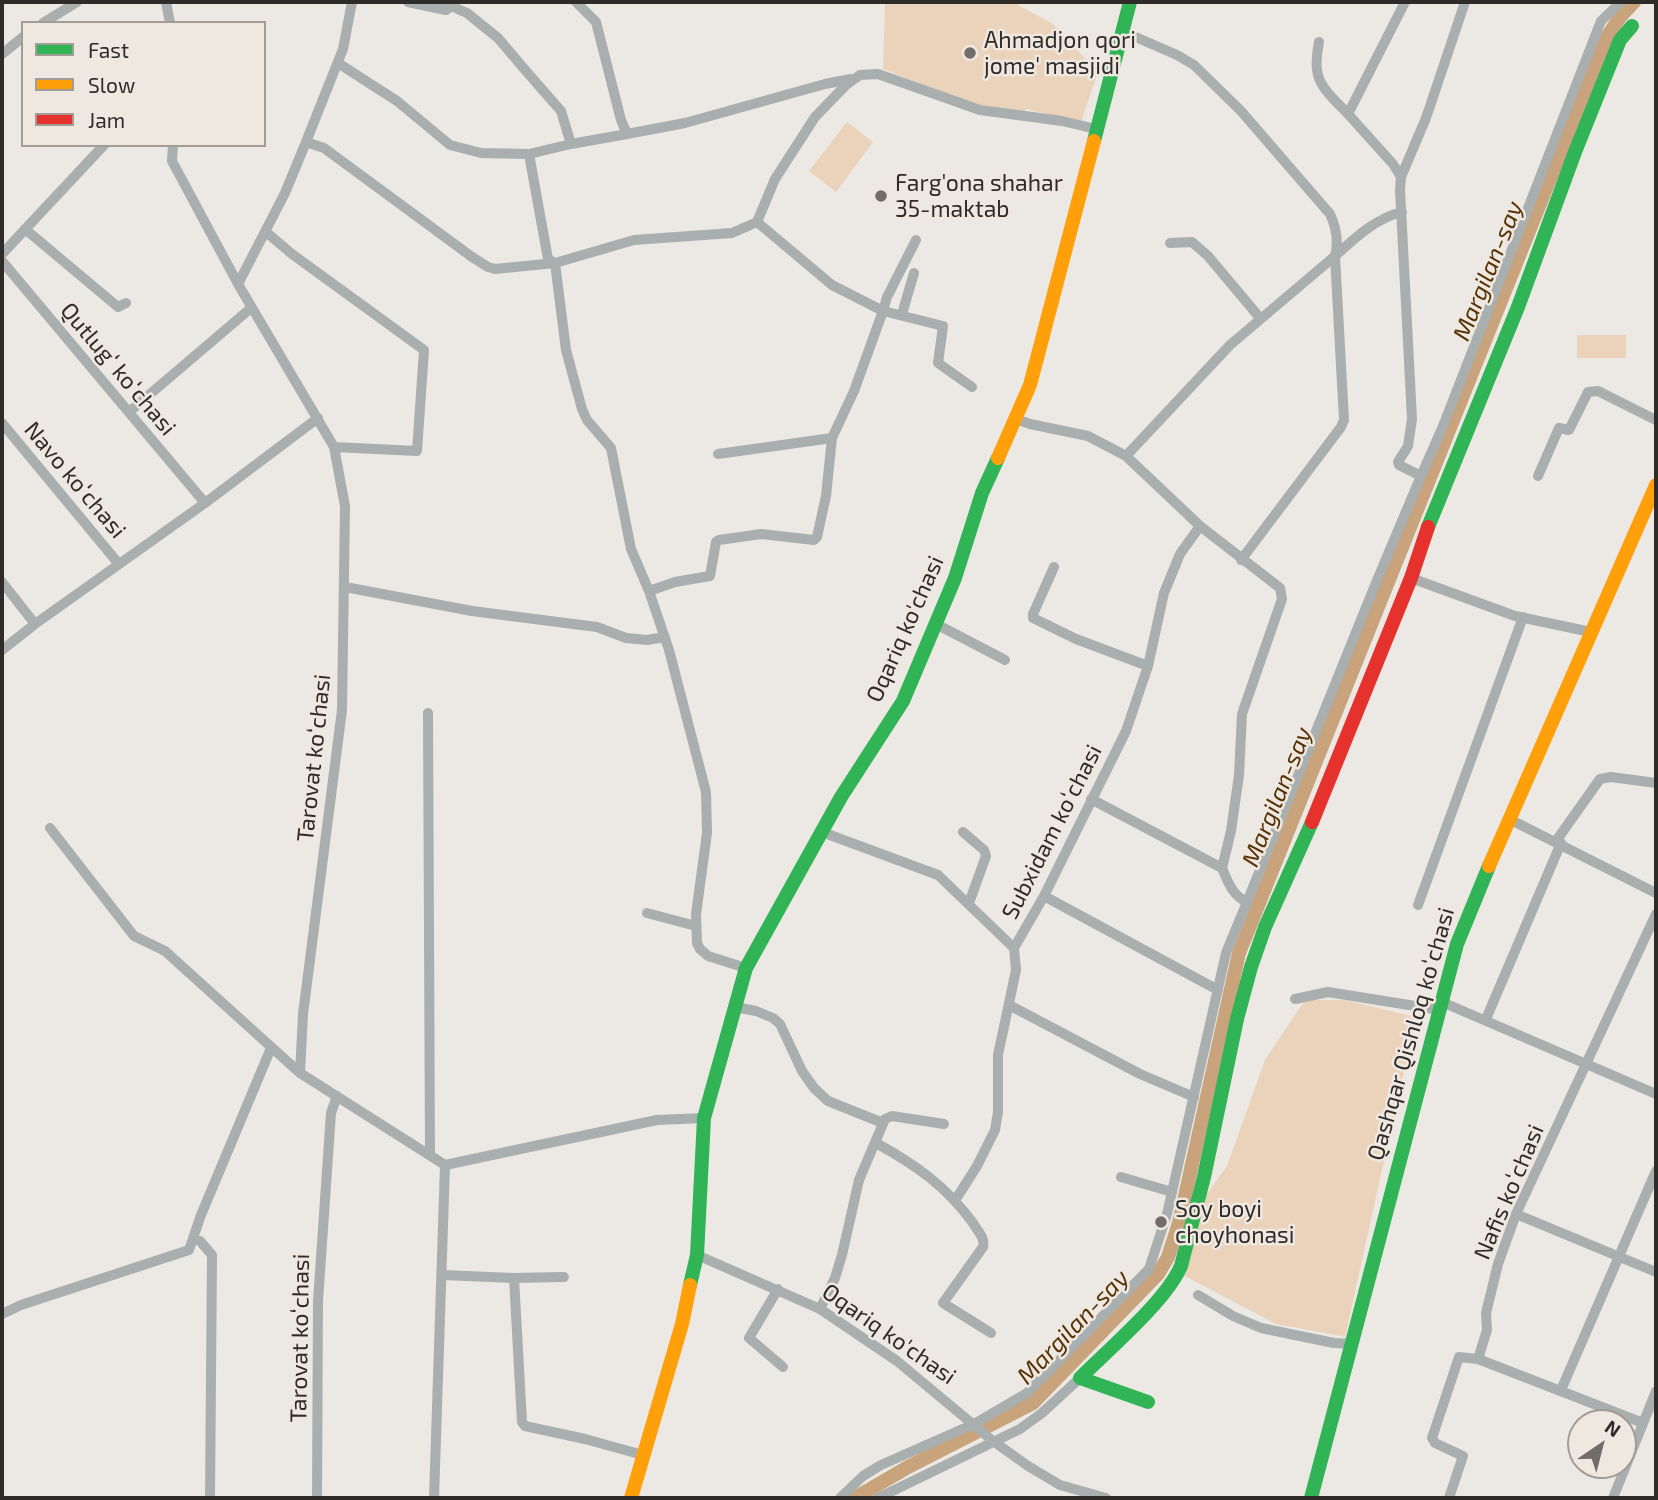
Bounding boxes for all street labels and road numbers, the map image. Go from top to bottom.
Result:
street label: Qutlugʻ koʻchasi [54,297,182,441]
street label: Navo koʻchasi [18,416,132,544]
street label: Oqariq ko'chasi [860,552,950,706]
street label: Tarovat koʻchasi [291,673,337,843]
street label: Subxidam koʻchasi [996,740,1108,924]
street label: Qashqar Qishloq koʻchasi [1362,904,1460,1164]
street label: Nafis koʻchasi [1468,1120,1550,1264]
street label: Tarovat koʻchasi [285,1253,315,1423]
street label: Oqariq ko'chasi [817,1278,961,1390]

